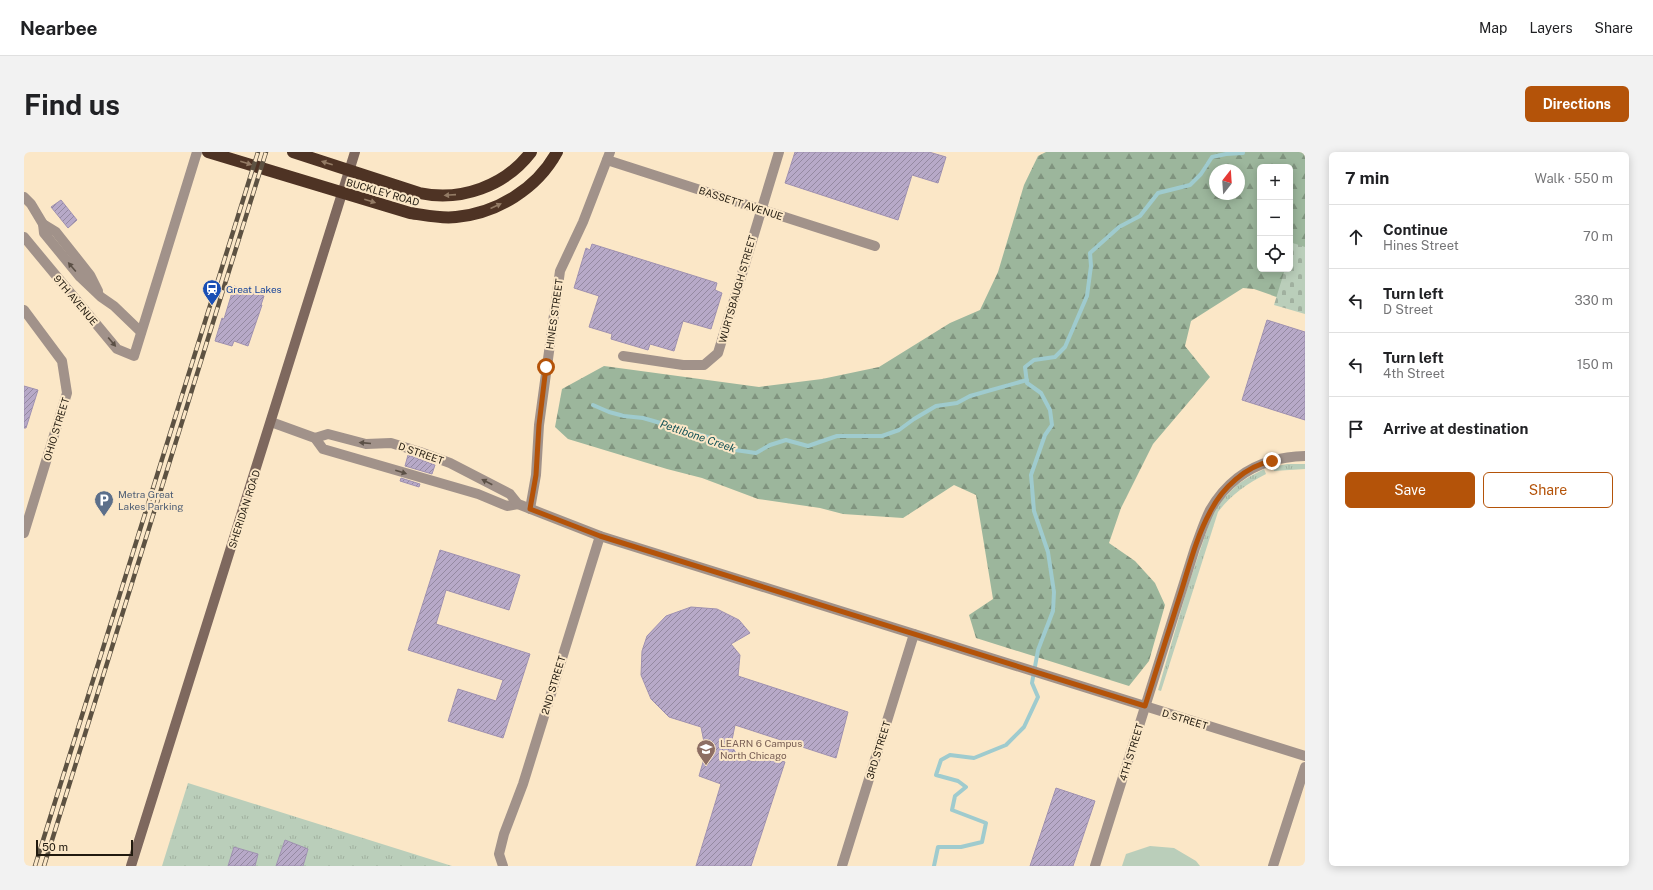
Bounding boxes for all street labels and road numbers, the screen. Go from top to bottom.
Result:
street label: BUCKLEY ROAD [345,176,421,208]
street label: BASSETT AVENUE [697,184,785,222]
street label: WURTSBAUGH STREET [716,234,758,344]
street label: 9TH AVENUE [51,272,101,328]
street label: HINES STREET [543,278,565,350]
street label: OHIO STREET [41,396,71,462]
street label: D STREET [397,440,445,466]
street label: SHERIDAN ROAD [226,468,262,550]
street label: 2ND STREET [538,654,568,716]
street label: D STREET [1161,706,1209,732]
street label: 3RD STREET [863,719,893,781]
street label: 4TH STREET [1116,722,1146,782]

